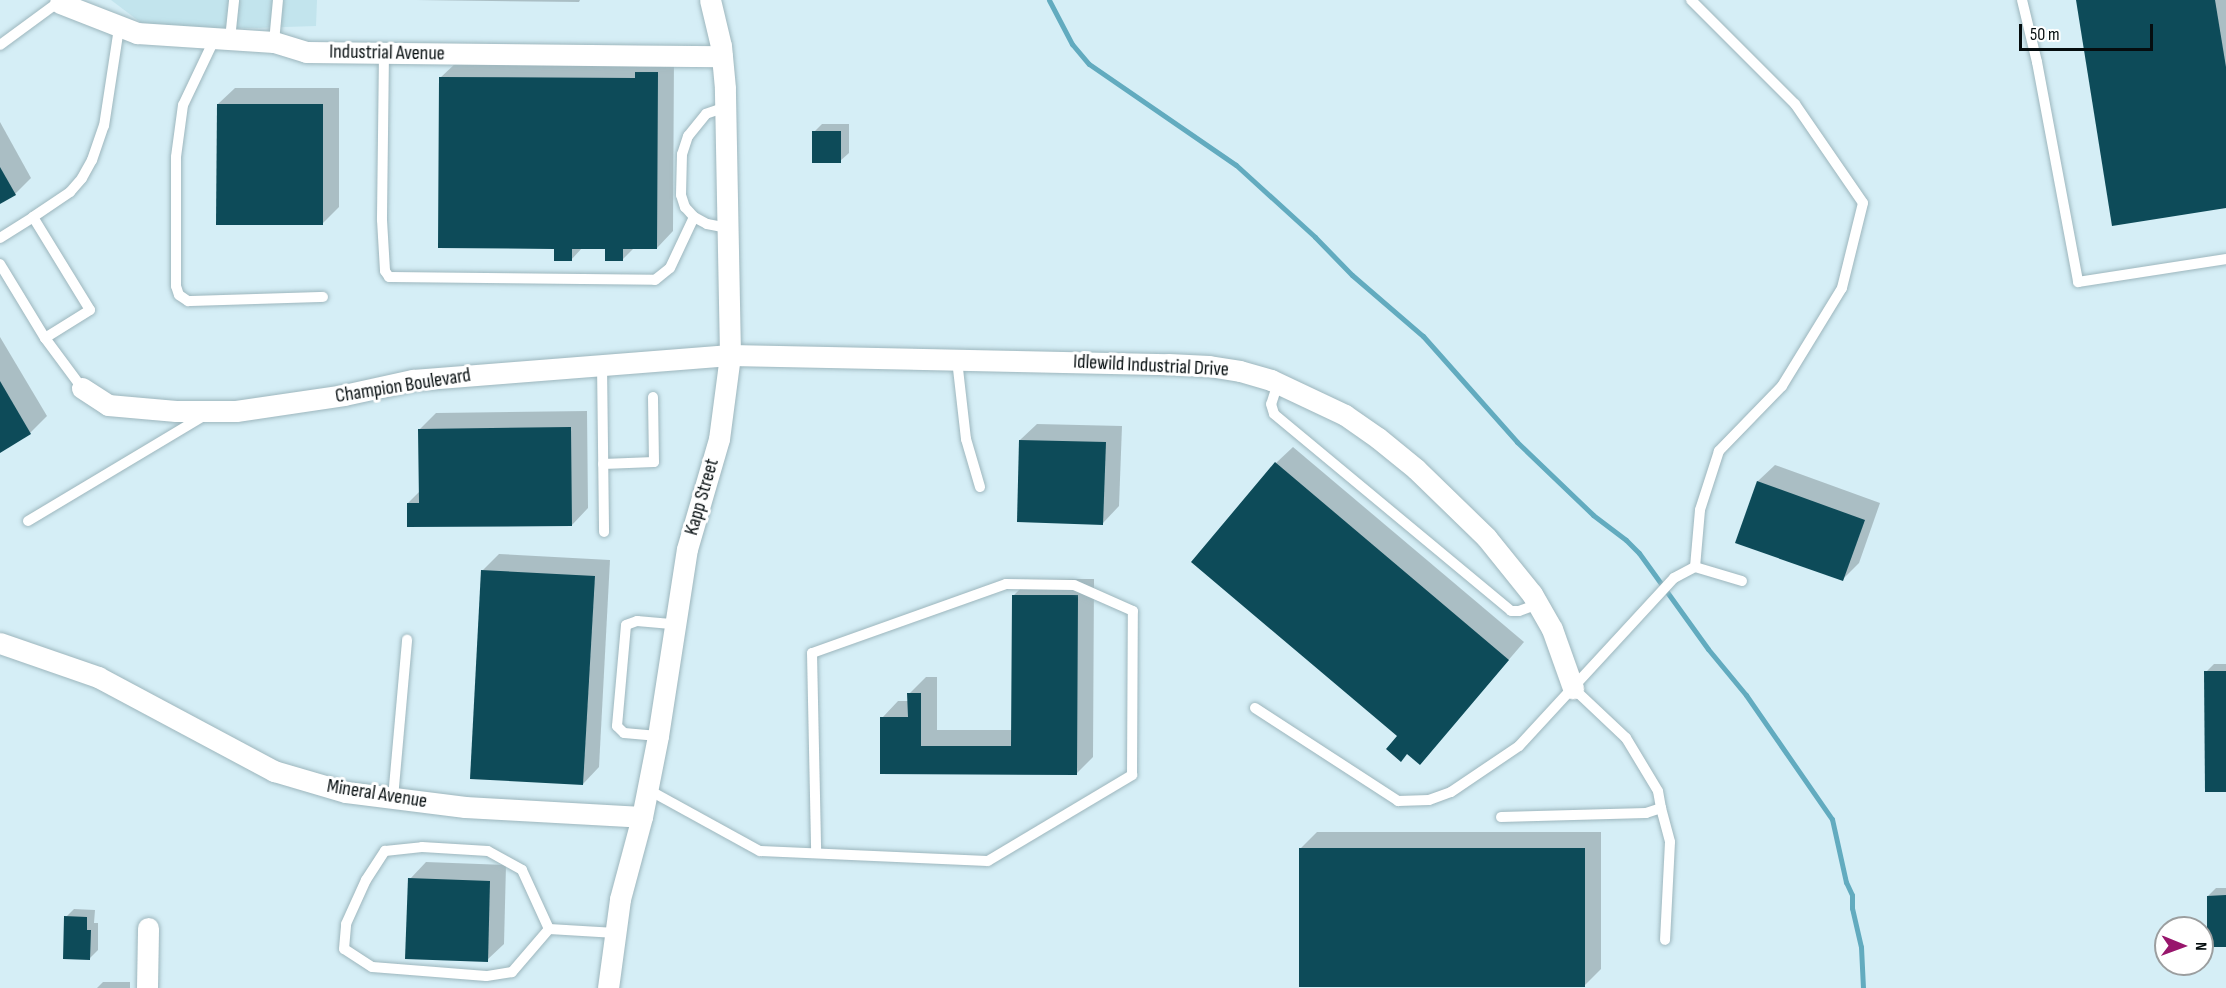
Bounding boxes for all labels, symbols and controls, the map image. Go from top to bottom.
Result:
scale bar [2022,12,2156,50]
text: 50 m [2030,24,2060,45]
street label: Industrial Avenue [329,40,445,66]
street label: Idlewild Industrial Drive [1073,350,1229,382]
street label: Champion Boulevard [334,363,472,409]
street label: Kapp Street [680,456,724,538]
street label: Mineral Avenue [325,774,429,814]
north arrow [2154,916,2214,976]
text: N [2191,942,2210,951]

